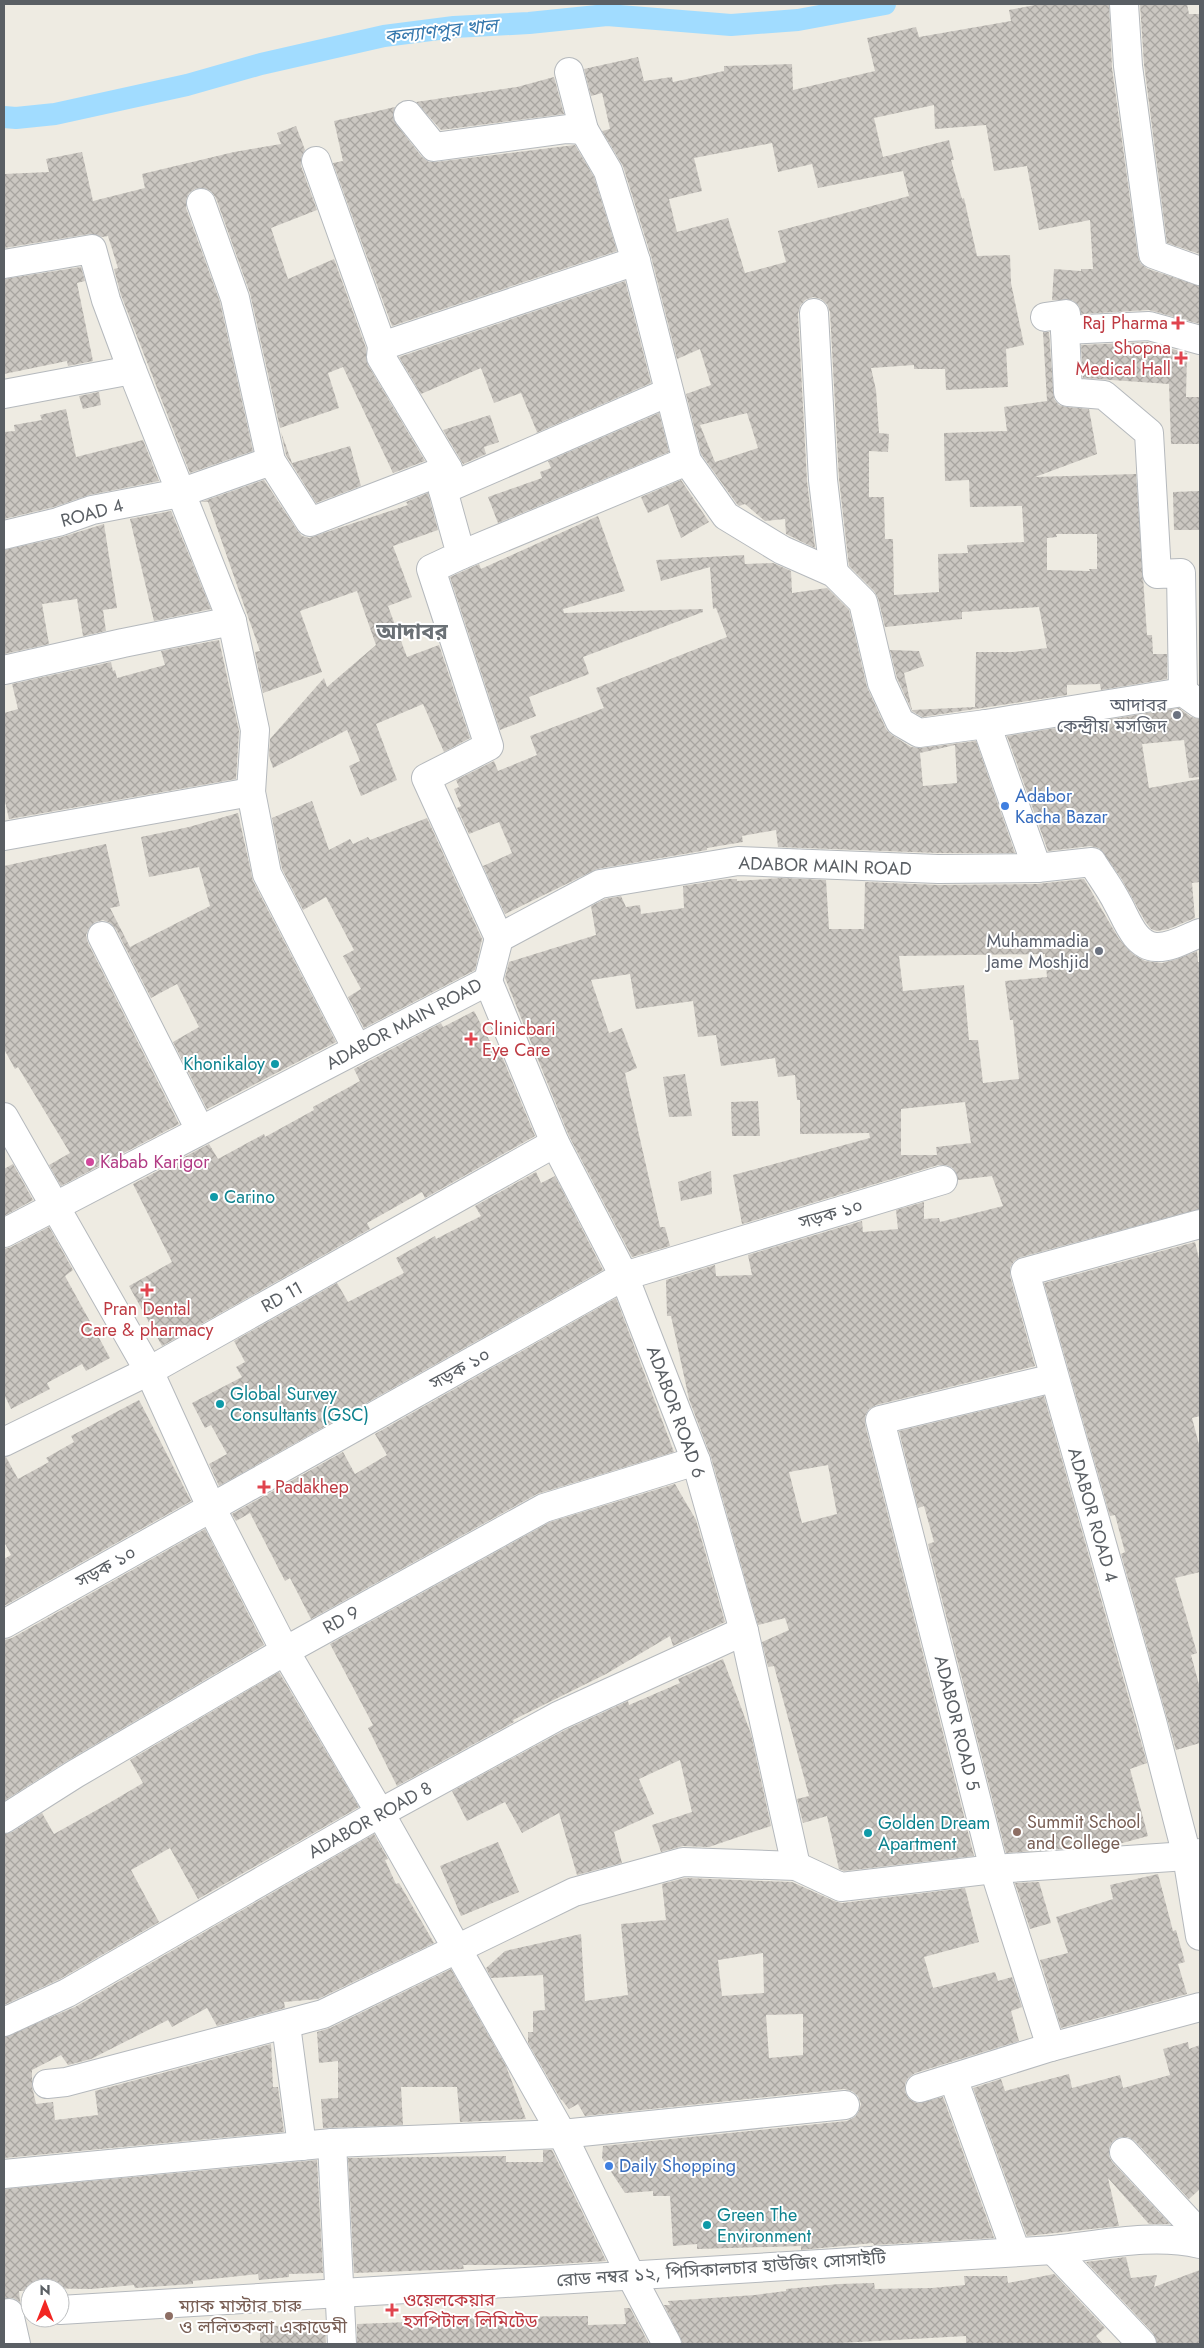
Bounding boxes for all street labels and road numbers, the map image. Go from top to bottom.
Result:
street label: ROAD 4 [58,492,126,534]
street label: ADABOR MAIN ROAD [738,850,912,882]
street label: ADABOR MAIN ROAD [321,972,487,1076]
street label: সড়ক ১০ [795,1193,866,1236]
street label: RD 11 [256,1275,308,1319]
street label: সড়ক ১০ [424,1342,495,1397]
street label: ADABOR ROAD 6 [640,1342,712,1482]
street label: ADABOR ROAD 4 [1061,1445,1125,1585]
street label: সড়ক ১০ [70,1540,141,1595]
street label: RD 9 [318,1599,364,1641]
street label: ADABOR ROAD 5 [928,1653,986,1793]
street label: ADABOR ROAD 8 [303,1775,437,1865]
street label: রোড নম্বর ১২, পিসিকালচার হাউজিং সোসাইটি [555,2244,888,2293]

